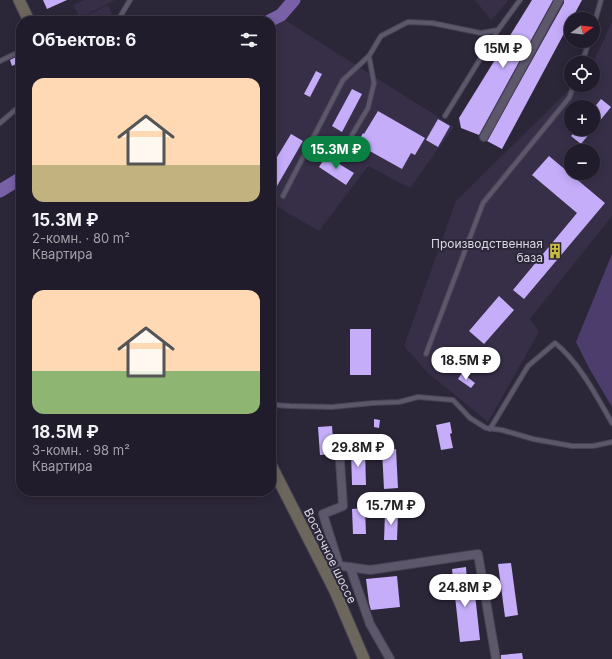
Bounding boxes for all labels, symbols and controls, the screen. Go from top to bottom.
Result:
north arrow [564,12,600,48]
map controls [564,12,600,180]
icon: filters [238,29,260,51]
text: Объектов: 6 [32,30,136,50]
pin: 15M ₽ [475,35,531,69]
text: 15M ₽ [484,40,522,56]
button: locate [564,56,600,92]
button: + [564,100,600,136]
icon: home [110,104,182,176]
pin: 15.3M ₽ [299,136,373,170]
text: 15.3M ₽ [311,141,361,157]
button: − [564,144,600,180]
text: 15.3M ₽ [32,210,99,230]
text: 2-комн. · 80 m² [32,230,130,246]
place label: Производственная база [431,236,543,265]
building icon: Производственная база [546,242,564,260]
text: Квартира [32,246,93,262]
icon: home [110,316,182,388]
pin: 18.5M ₽ [429,347,503,381]
text: 18.5M ₽ [440,352,492,368]
text: 18.5M ₽ [32,422,99,442]
pin: 29.8M ₽ [321,434,395,468]
text: 29.8M ₽ [331,439,385,455]
text: 3-комн. · 98 m² [32,442,130,458]
text: Квартира [32,458,93,474]
pin: 15.7M ₽ [354,492,428,526]
text: 15.7M ₽ [366,497,416,513]
street label: Восточное шоссе [301,506,360,606]
pin: 24.8M ₽ [428,574,502,608]
text: 24.8M ₽ [438,579,492,595]

